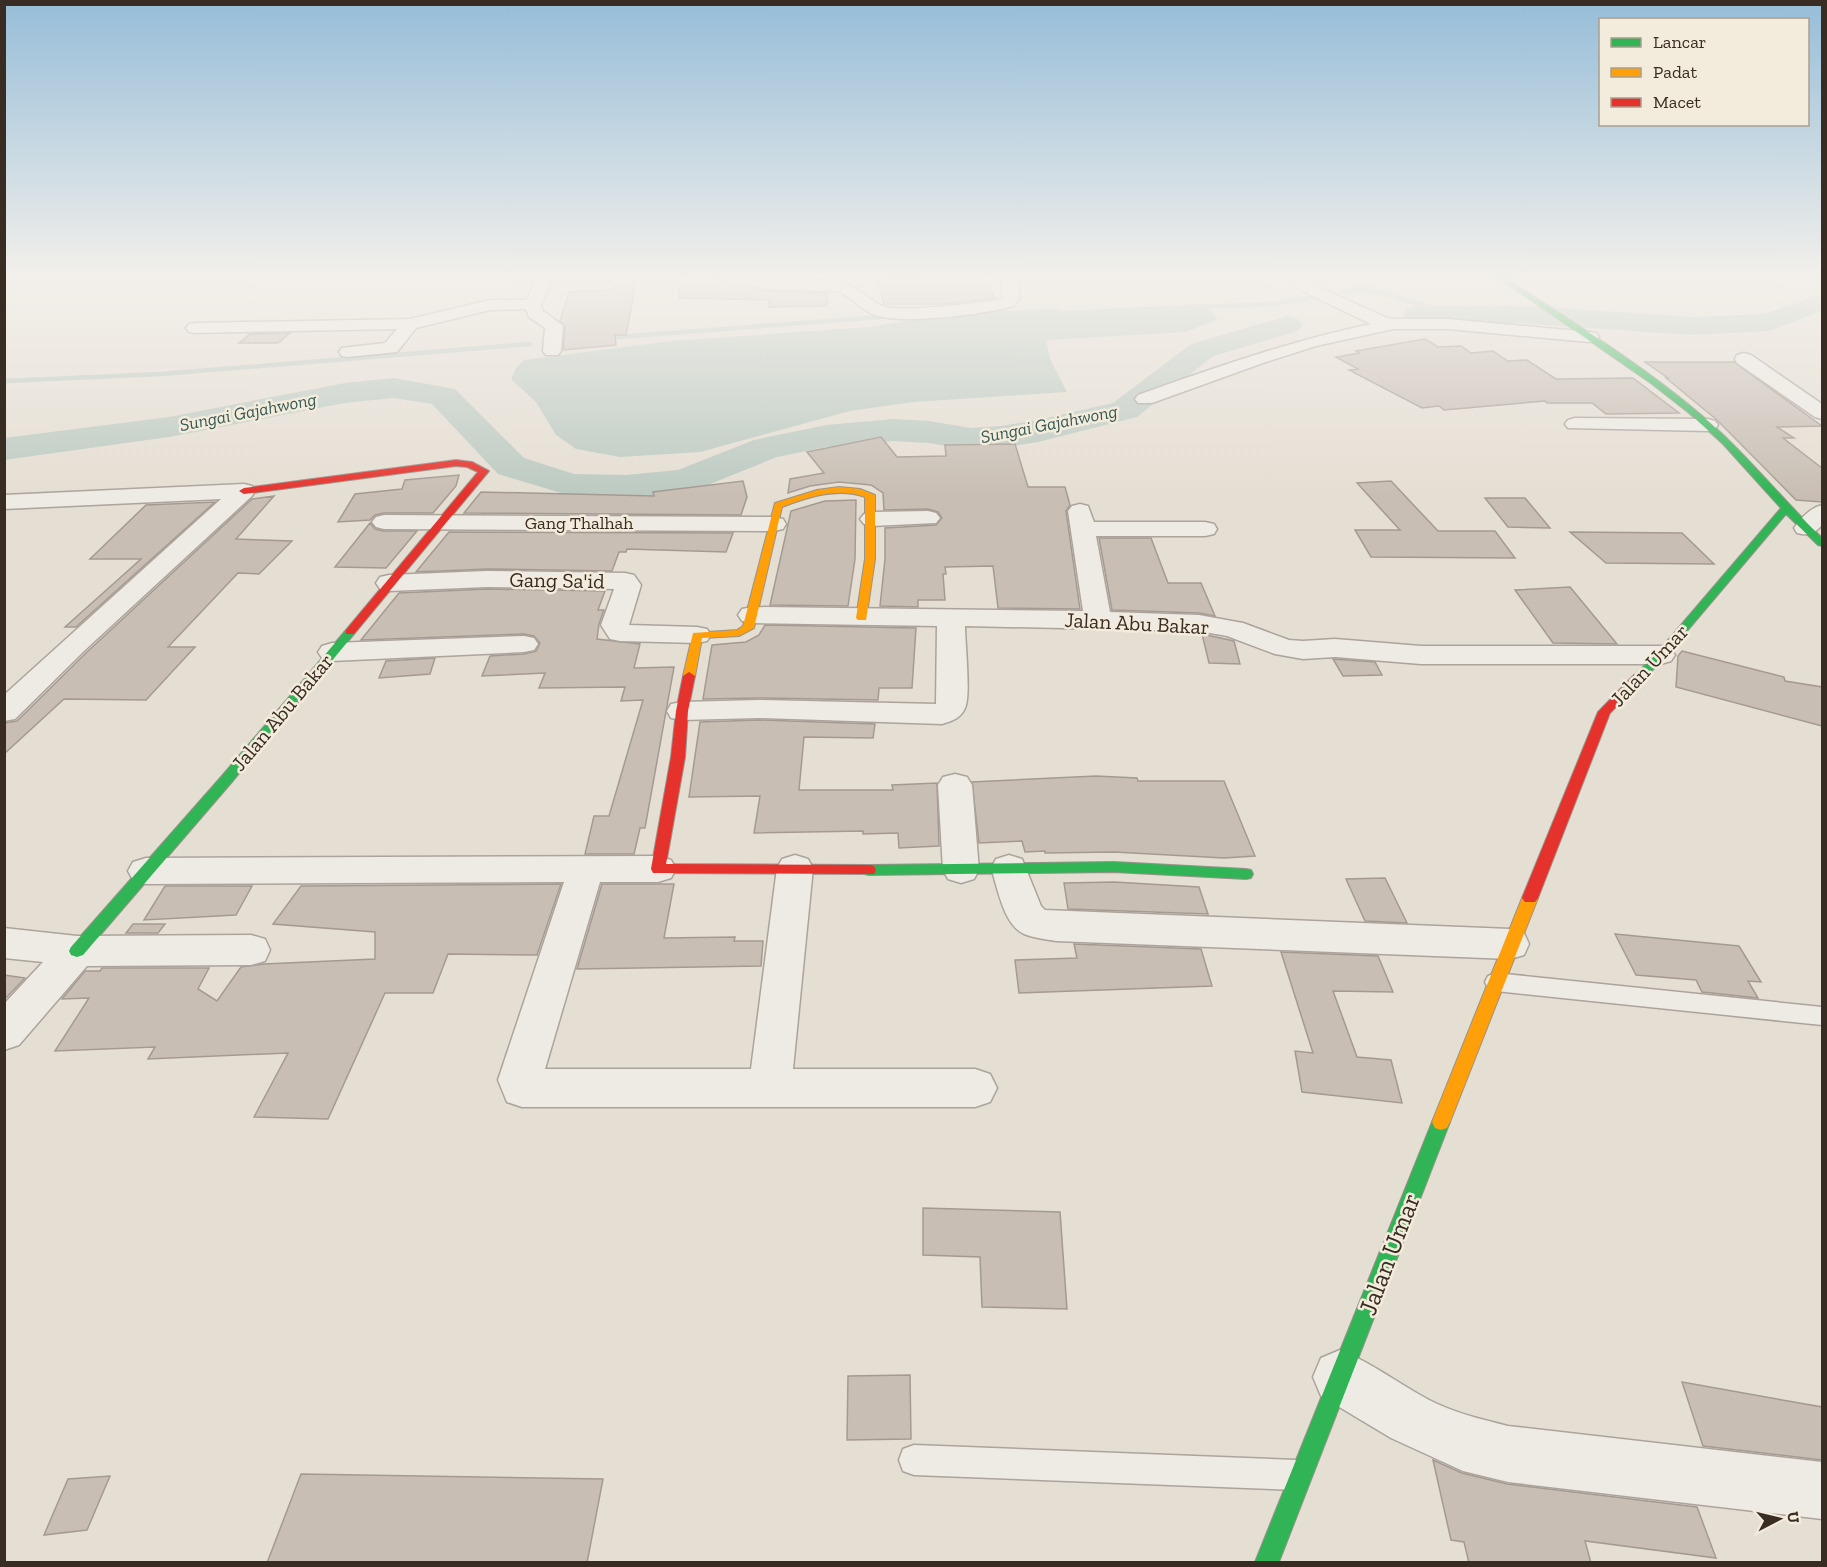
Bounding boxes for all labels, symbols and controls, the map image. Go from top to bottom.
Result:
legend [1599,18,1809,126]
text: Lancar [1653,31,1706,53]
text: Padat [1653,61,1697,83]
text: Macet [1653,91,1701,113]
water label: Sungai Gajahwong [178,388,319,436]
water label: Sungai Gajahwong [979,400,1120,448]
street label: Gang Thalhah [525,512,633,534]
street label: Gang Sa'id [509,567,605,593]
street label: Jalan Abu Bakar [1064,607,1210,639]
street label: Jalan Umar [1605,619,1693,711]
street label: Jalan Abu Bakar [226,648,338,776]
street label: Jalan Umar [1351,1189,1427,1319]
north arrow [1749,1489,1809,1549]
text: U [1783,1510,1804,1525]

